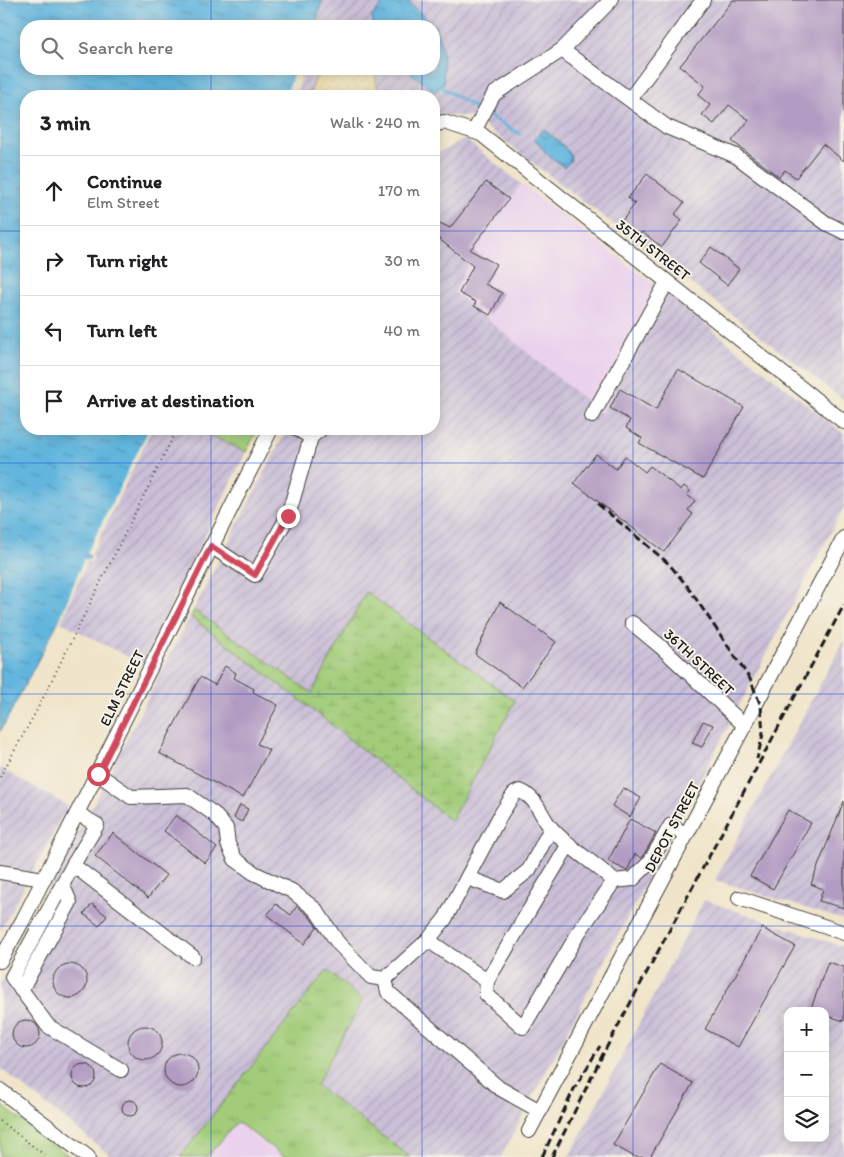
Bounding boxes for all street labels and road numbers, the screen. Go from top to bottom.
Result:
street label: 35TH STREET [612,215,694,285]
street label: 36TH STREET [660,625,738,700]
street label: ELM STREET [96,646,148,729]
street label: DEPOT STREET [640,778,704,876]

